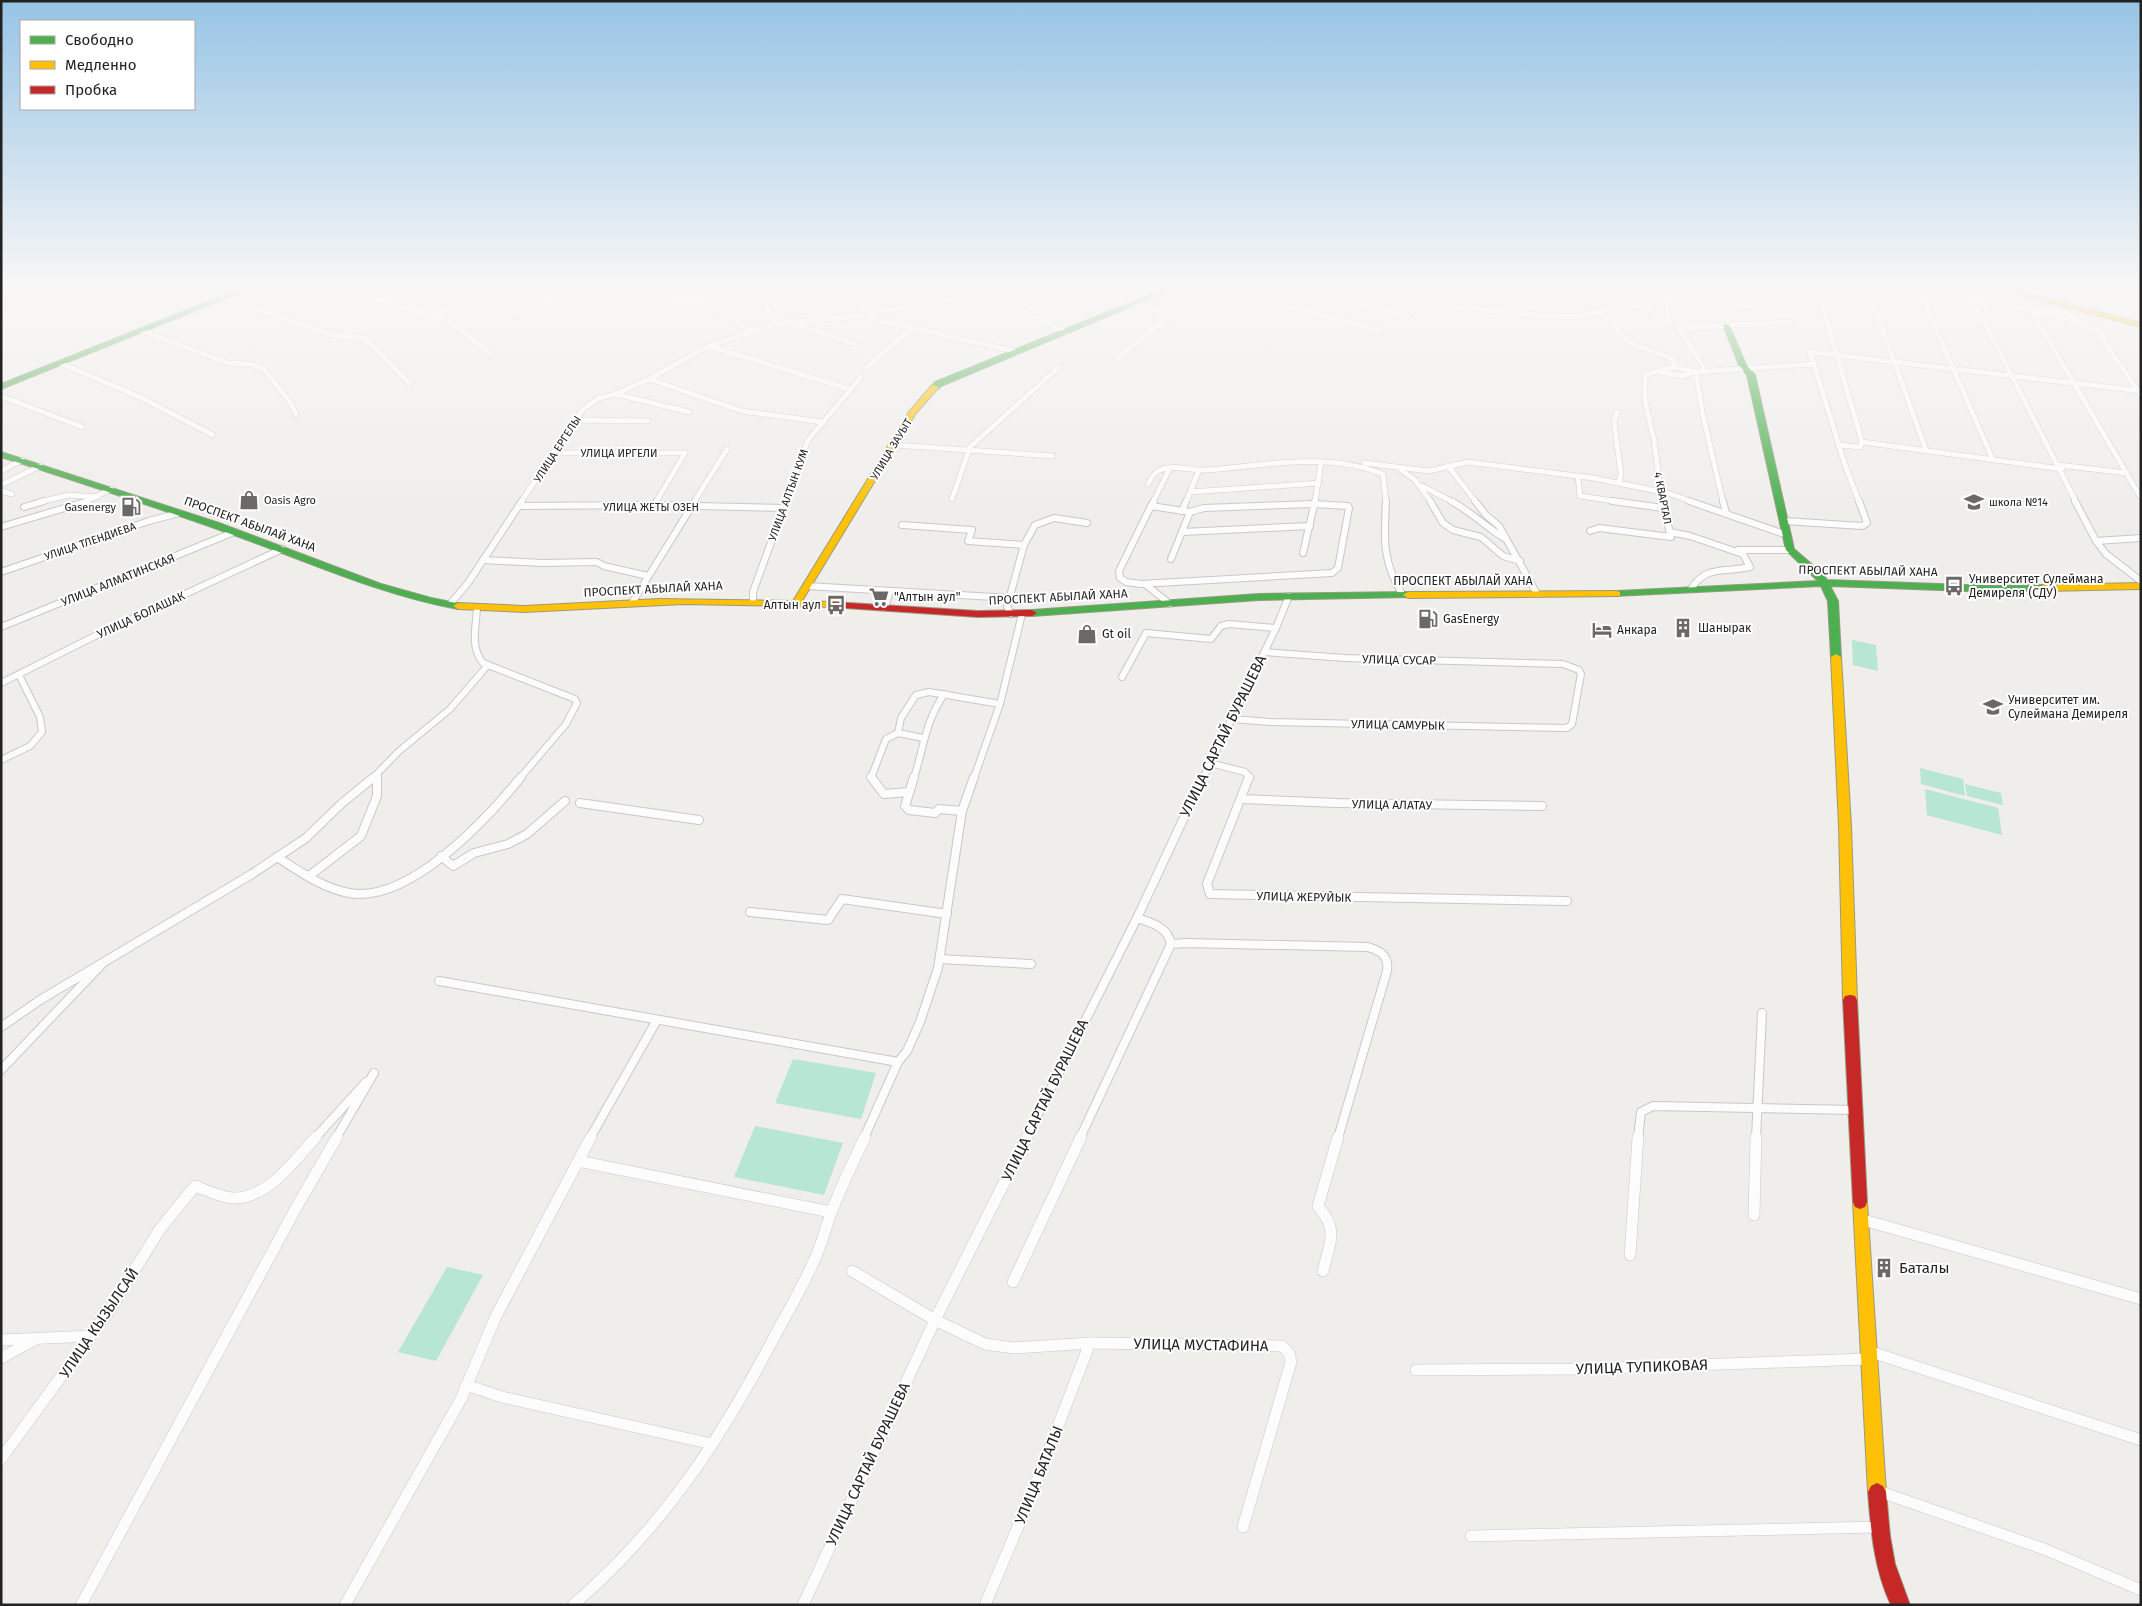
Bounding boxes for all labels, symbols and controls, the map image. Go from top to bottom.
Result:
legend [20,20,195,110]
text: Свободно [65,31,134,49]
text: Медленно [65,56,137,74]
text: Пробка [65,81,117,99]
street label: УЛИЦА ЕРГЕЛЫ [531,413,584,485]
street label: УЛИЦА ЗАУЫТ [868,416,915,482]
street label: УЛИЦА ИРГЕЛИ [580,447,658,460]
street label: УЛИЦА АЛТЫН КУМ [766,448,811,543]
street label: 4 КВАРТАЛ [1651,471,1674,525]
shop icon: Oasis Agro [238,489,260,511]
school or university icon: школа №14 [1963,491,1985,513]
street label: ПРОСПЕКТ АБЫЛАЙ ХАНА [182,493,318,554]
place label: Oasis Agro [264,494,316,507]
fuel station icon: Gasenergy [120,496,142,518]
place label: школа №14 [1989,496,2048,509]
place label: Gasenergy [64,501,117,514]
street label: УЛИЦА ЖЕТЫ ОЗЕН [603,501,699,514]
street label: УЛИЦА ТЛЕНДИЕВА [43,519,138,563]
street label: УЛИЦА АЛМАТИНСКАЯ [59,551,177,609]
street label: ПРОСПЕКТ АБЫЛАЙ ХАНА [1798,562,1938,579]
place label: Университет Сулеймана Демиреля (СДУ) [1968,572,2103,600]
street label: ПРОСПЕКТ АБЫЛАЙ ХАНА [1393,573,1533,588]
bus stop icon: Университет Сулеймана Демиреля (СДУ) [1943,575,1965,597]
street label: ПРОСПЕКТ АБЫЛАЙ ХАНА [583,577,723,600]
street label: ПРОСПЕКТ АБЫЛАЙ ХАНА [988,585,1128,608]
supermarket icon: "Алтын аул" [868,586,890,608]
street label: УЛИЦА БОЛАШАК [95,589,187,641]
place label: "Алтын аул" [894,590,961,604]
bus stop icon: Алтын аул [825,594,847,616]
place label: Алтын аул [764,598,821,612]
fuel station icon: GasEnergy [1417,608,1439,630]
place label: GasEnergy [1443,612,1499,626]
building icon: Шанырак [1672,617,1694,639]
hotel icon: Анкара [1591,619,1613,641]
place label: Шанырак [1698,621,1752,635]
shop icon: Gt oil [1076,623,1098,645]
place label: Анкара [1617,623,1657,637]
place label: Gt oil [1102,627,1131,641]
street label: УЛИЦА САРТАЙ БУРАШЕВА [1176,652,1270,820]
street label: УЛИЦА СУСАР [1362,652,1436,668]
place label: Университет им. Сулеймана Демиреля [2008,693,2128,721]
school or university icon: Университет им. Сулеймана Демиреля [1982,696,2004,718]
street label: УЛИЦА САМУРЫК [1351,717,1445,733]
street label: УЛИЦА АЛАТАУ [1352,797,1433,813]
street label: УЛИЦА ЖЕРУЙЫК [1256,888,1352,905]
street label: УЛИЦА САРТАЙ БУРАШЕВА [998,1016,1092,1184]
building icon: Баталы [1873,1257,1895,1279]
place label: Баталы [1899,1259,1950,1277]
street label: УЛИЦА КЫЗЫЛСАЙ [56,1265,142,1381]
street label: УЛИЦА МУСТАФИНА [1133,1335,1269,1355]
street label: УЛИЦА ТУПИКОВАЯ [1576,1356,1708,1378]
street label: УЛИЦА САРТАЙ БУРАШЕВА [822,1379,914,1548]
street label: УЛИЦА БАТАЛЫ [1011,1423,1067,1527]

